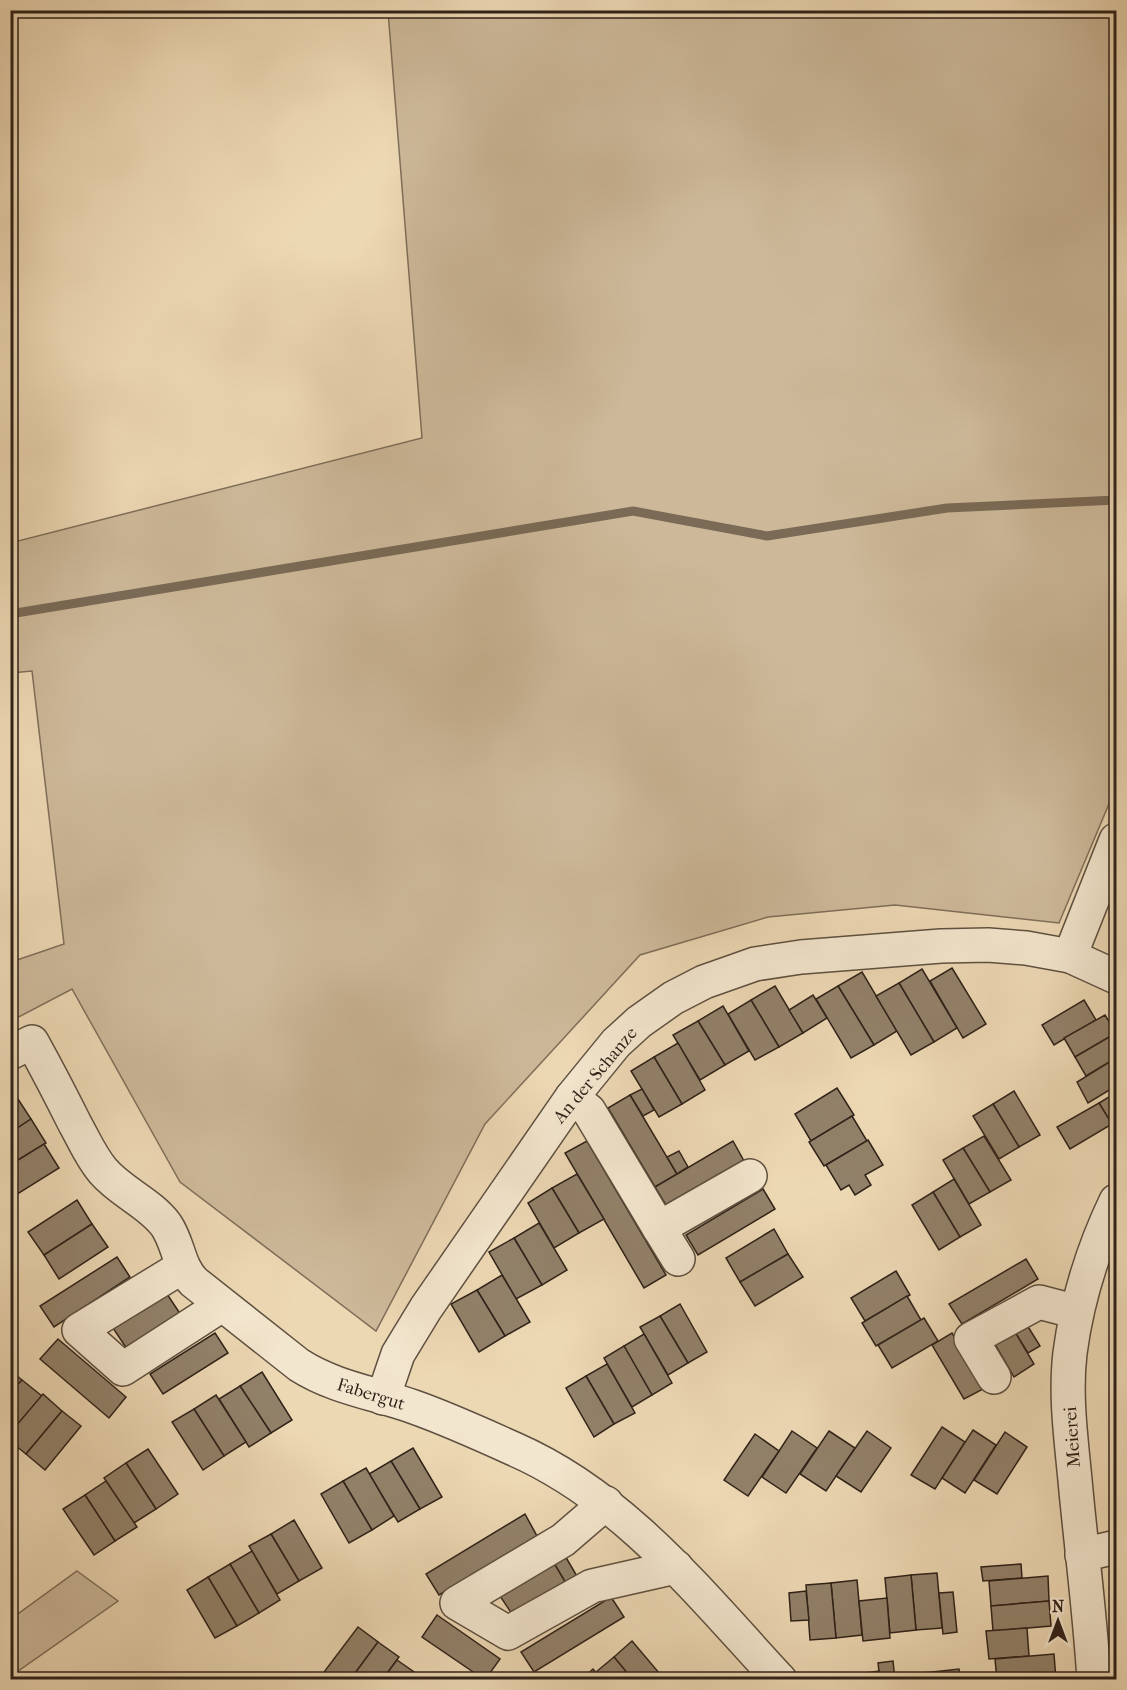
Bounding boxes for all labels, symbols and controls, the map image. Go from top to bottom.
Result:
street label: An der Schanze [548,1023,642,1128]
street label: Fabergut [334,1374,408,1415]
street label: Meierei [1060,1405,1085,1468]
north arrow [1028,1591,1088,1651]
text: N [1052,1597,1065,1616]

